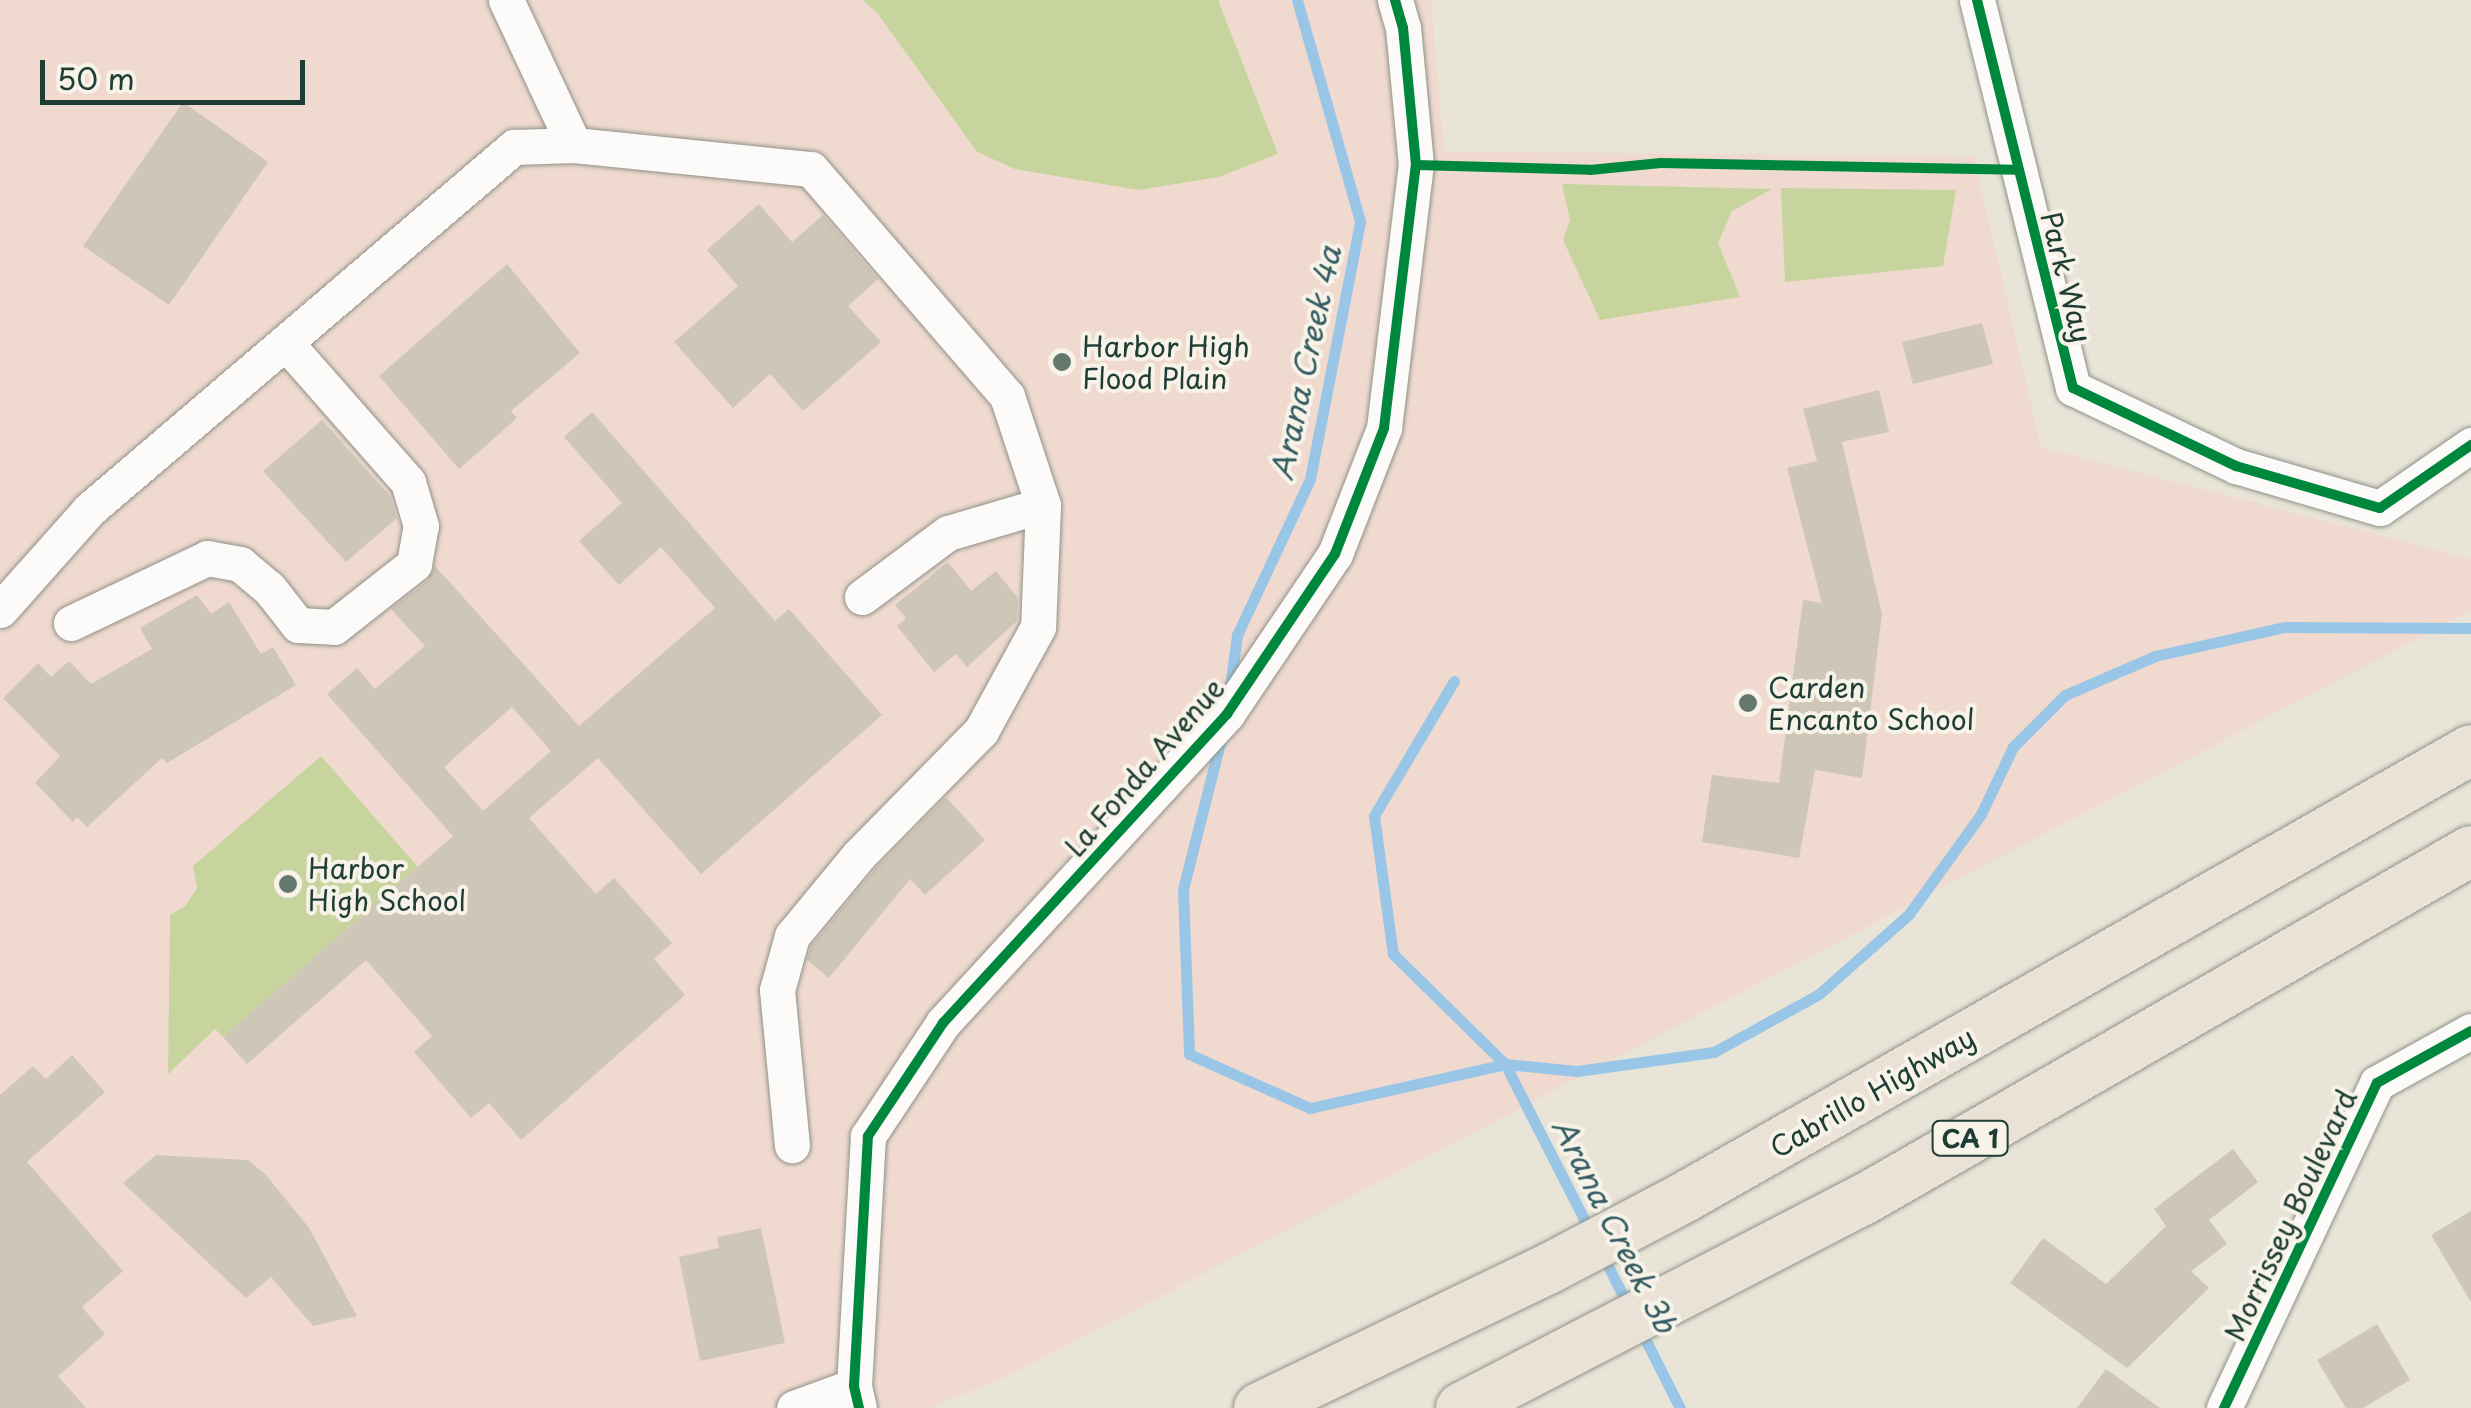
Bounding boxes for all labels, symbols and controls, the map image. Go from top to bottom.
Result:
scale bar [45,40,310,102]
text: 50 m [57,55,135,100]
street label: Park Way [2035,209,2099,345]
water label: Arana Creek 4a [1263,243,1347,483]
place label: Harbor High Flood Plain [1082,329,1249,395]
marker: Harbor High Flood Plain [1051,351,1073,373]
street label: La Fonda Avenue [1056,670,1232,864]
place label: Carden Encanto School [1768,670,1975,736]
marker: Carden Encanto School [1737,692,1759,714]
place label: Harbor High School [308,851,467,917]
marker: Harbor High School [277,873,299,895]
street label: Cabrillo Highway [1764,1020,1980,1164]
street label: Morrissey Boulevard [2217,1084,2363,1346]
water label: Arana Creek 3b [1545,1111,1685,1339]
road number: CA 1 [1930,1118,2010,1158]

